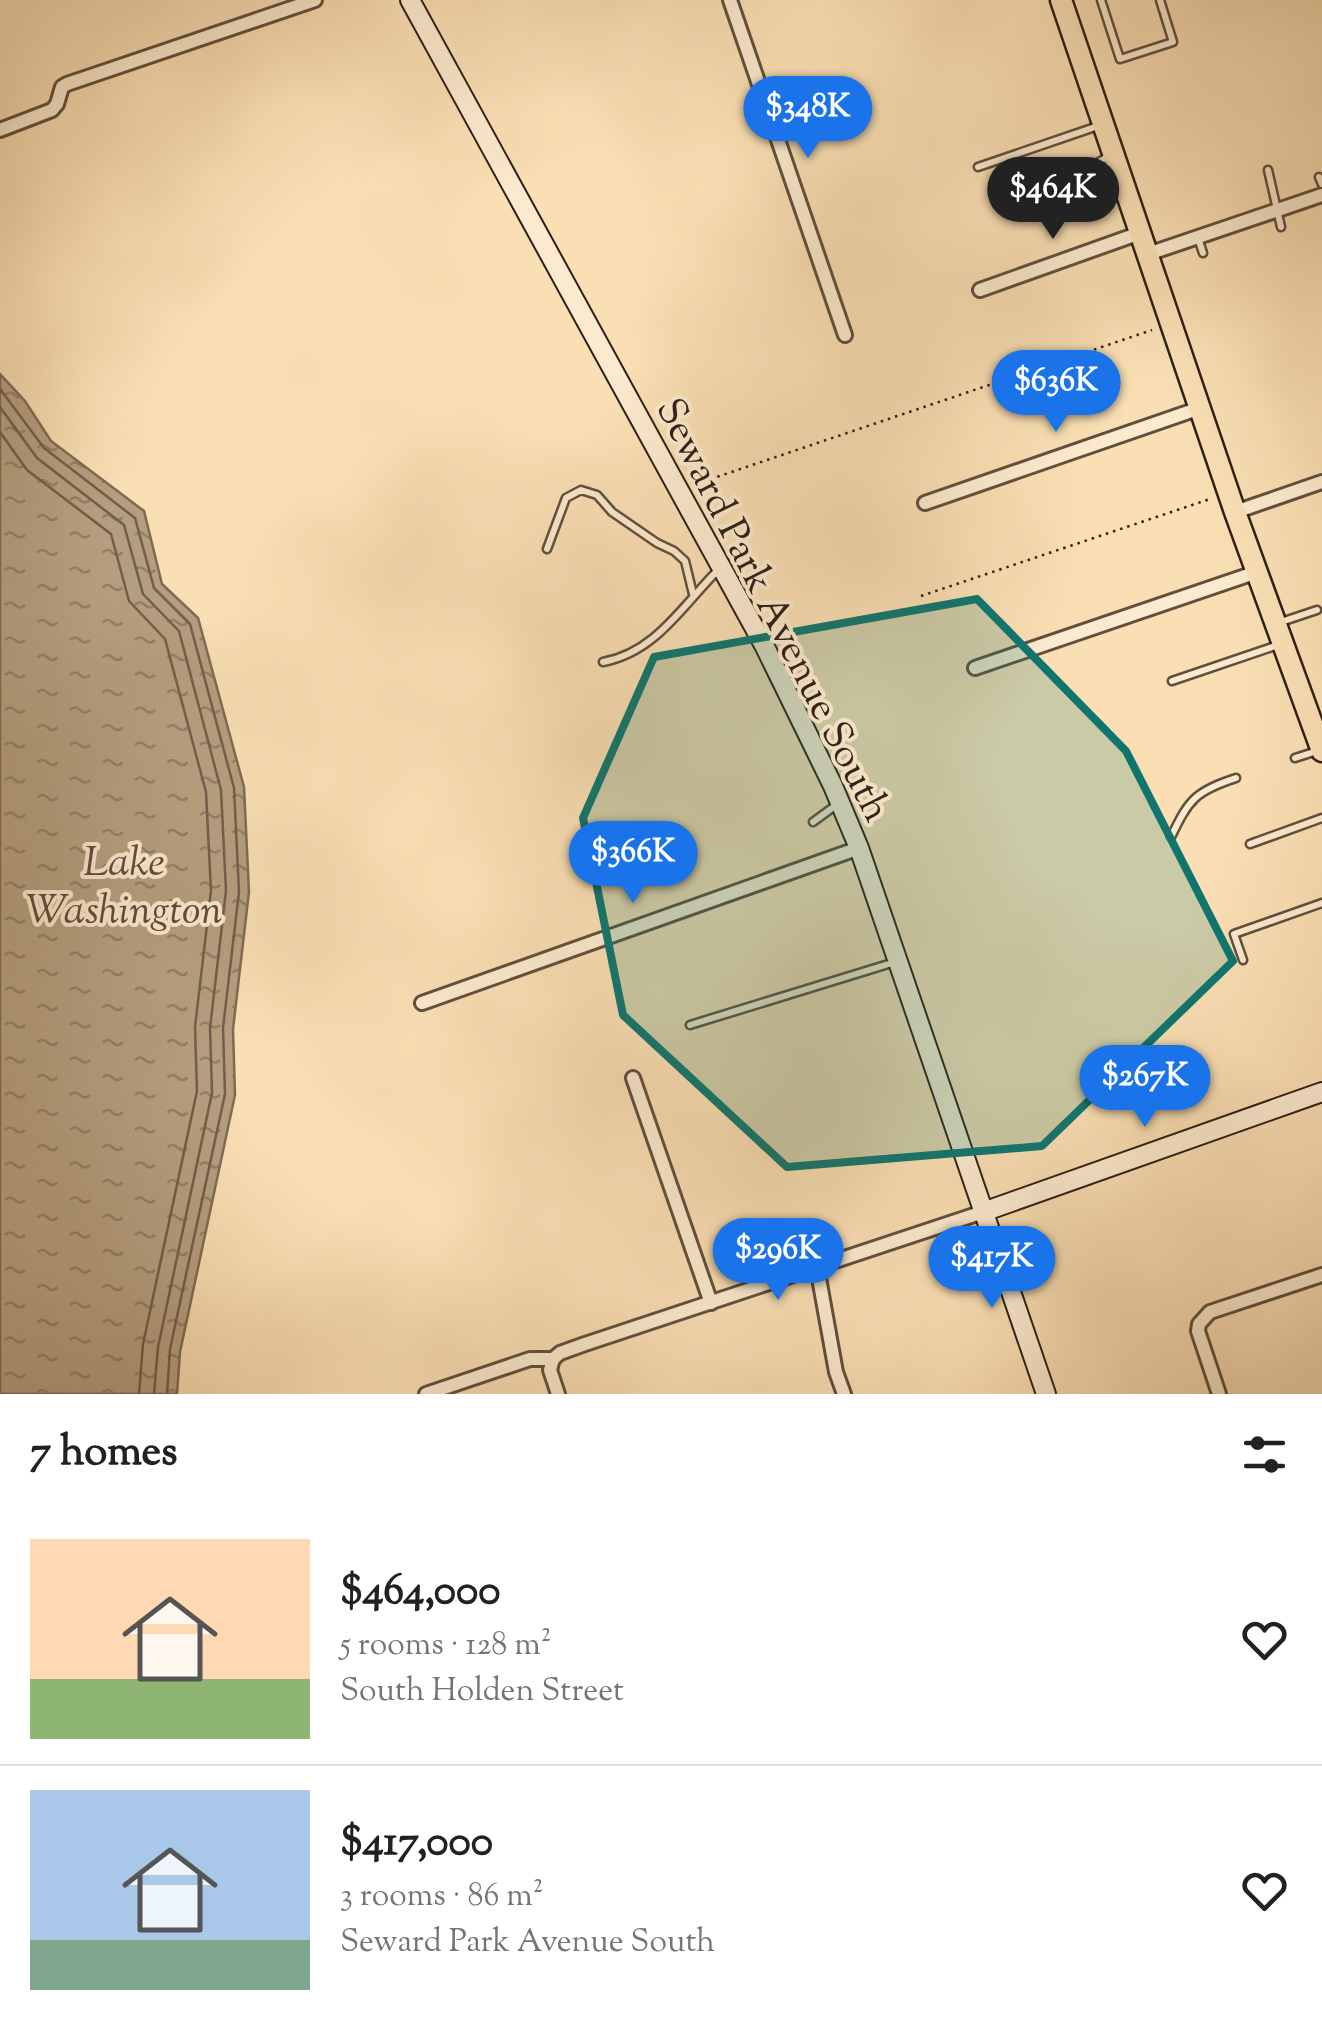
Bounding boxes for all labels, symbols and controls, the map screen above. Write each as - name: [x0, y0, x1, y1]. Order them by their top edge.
- pin: $348K: [738, 76, 878, 161]
- text: $348K: [765, 85, 851, 131]
- pin: $464K: [983, 157, 1123, 242]
- text: $464K: [1009, 166, 1097, 212]
- pin: $636K: [986, 350, 1126, 435]
- text: $636K: [1014, 359, 1098, 405]
- street label: Seward Park Avenue South: [639, 389, 903, 833]
- pin: $366K: [563, 821, 703, 906]
- text: $366K: [591, 830, 675, 876]
- water label: Lake Washington: [26, 835, 222, 943]
- pin: $267K: [1075, 1045, 1215, 1130]
- text: $267K: [1101, 1054, 1189, 1100]
- pin: $296K: [708, 1218, 848, 1303]
- pin: $417K: [922, 1226, 1062, 1311]
- text: $296K: [735, 1227, 821, 1273]
- text: $417K: [950, 1235, 1034, 1281]
- text: 7 homes: [30, 1424, 178, 1484]
- icon: filters: [1237, 1427, 1292, 1482]
- text: $464,000: [340, 1563, 500, 1623]
- icon: home: [110, 1579, 230, 1699]
- icon: heart: [1237, 1612, 1292, 1667]
- text: 5 rooms · 128 m²: [340, 1623, 551, 1669]
- text: South Holden Street: [340, 1669, 624, 1715]
- text: $417,000: [340, 1814, 493, 1874]
- icon: home: [110, 1830, 230, 1950]
- icon: heart: [1237, 1863, 1292, 1918]
- text: 3 rooms · 86 m²: [340, 1874, 543, 1920]
- text: Seward Park Avenue South: [340, 1920, 715, 1966]

